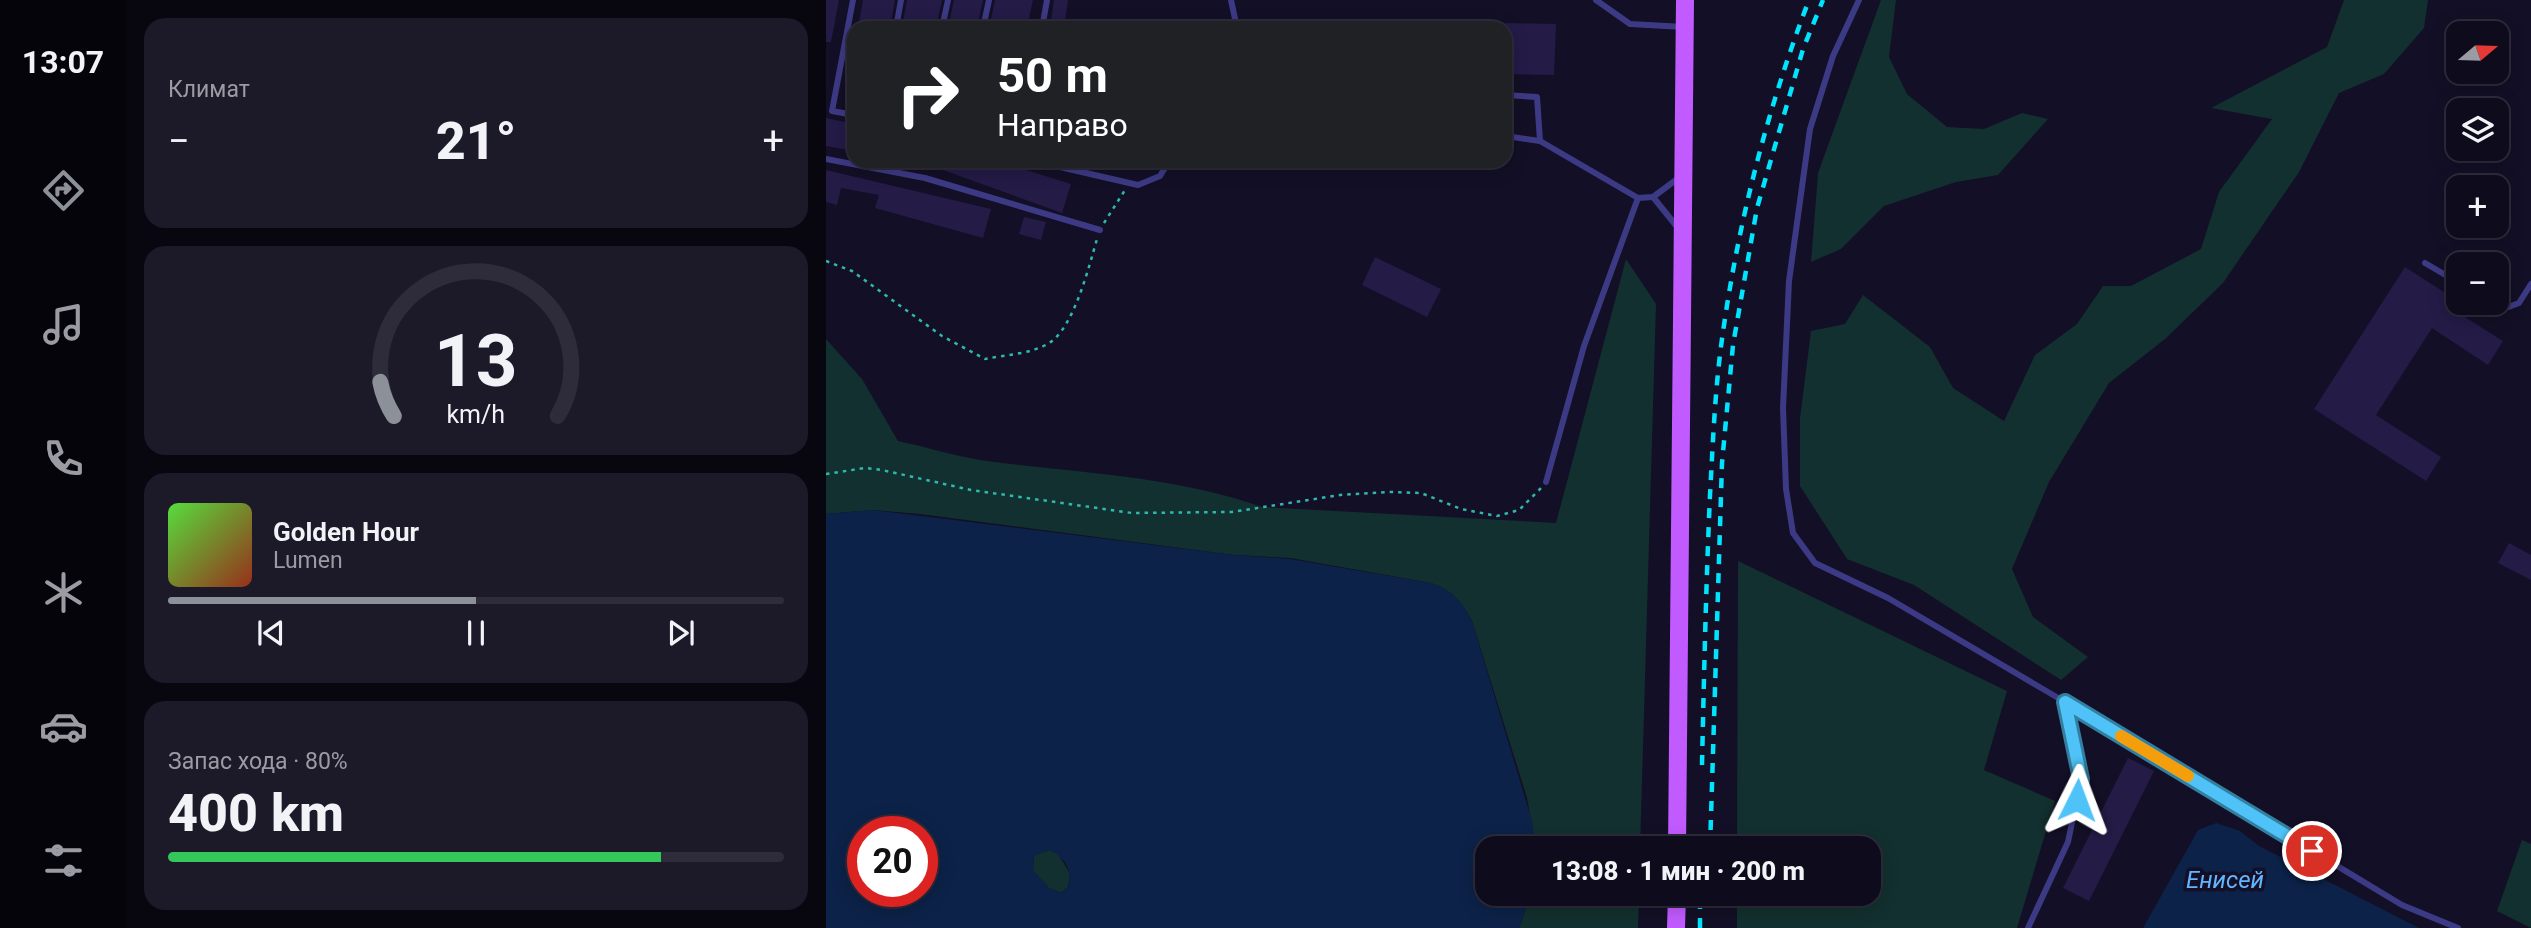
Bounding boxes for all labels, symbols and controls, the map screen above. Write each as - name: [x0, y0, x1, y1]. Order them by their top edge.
- north arrow: [2446, 21, 2510, 84]
- map controls: [2446, 21, 2509, 315]
- text: 13:07: [22, 43, 104, 81]
- text: 50 m: [997, 47, 1108, 104]
- icon: right: [882, 49, 973, 140]
- text: Климат: [168, 76, 250, 103]
- button: layers: [2446, 98, 2509, 161]
- text: Направо: [997, 106, 1128, 144]
- text: 21°: [436, 111, 516, 172]
- text: −: [168, 119, 190, 163]
- text: +: [762, 119, 784, 163]
- icon: directions: [39, 166, 88, 215]
- button: +: [2446, 175, 2509, 238]
- button: −: [2446, 252, 2509, 315]
- icon: music: [39, 300, 88, 349]
- text: 13: [434, 319, 518, 405]
- text: km/h: [447, 400, 505, 429]
- icon: phone: [39, 434, 88, 483]
- text: Golden Hour: [273, 517, 419, 547]
- text: Lumen: [273, 547, 343, 574]
- icon: climate: [39, 568, 88, 617]
- icon: previous: [252, 614, 290, 652]
- icon: pause: [457, 614, 495, 652]
- icon: next: [662, 614, 700, 652]
- icon: car: [39, 702, 88, 751]
- text: Запас хода · 80%: [168, 748, 348, 775]
- position arrow: [2040, 763, 2114, 837]
- text: 400 km: [168, 783, 344, 844]
- speed limit sign: 20: [847, 816, 938, 907]
- pin: [2282, 821, 2342, 881]
- icon: arrive: [2293, 832, 2331, 870]
- icon: filters: [39, 836, 88, 885]
- text: 13:08 · 1 мин · 200 m: [1551, 856, 1805, 886]
- water label: Енисей: [2186, 866, 2264, 894]

